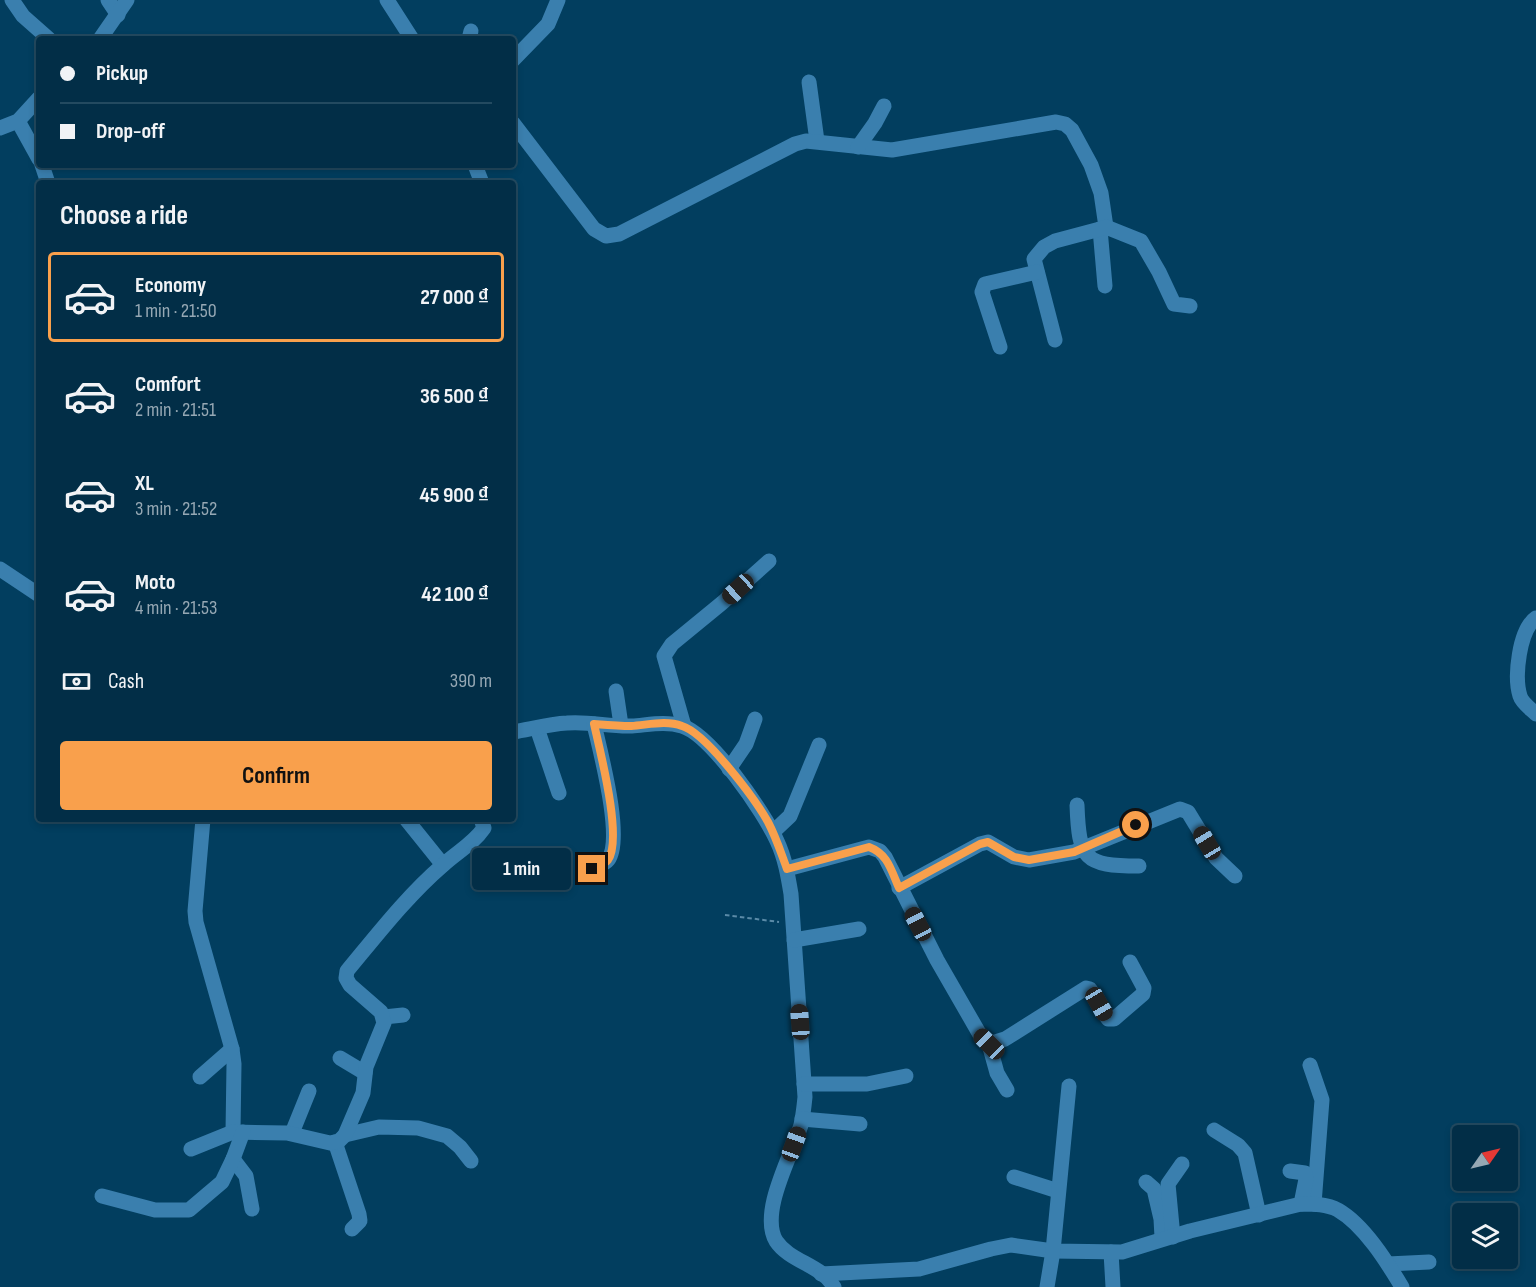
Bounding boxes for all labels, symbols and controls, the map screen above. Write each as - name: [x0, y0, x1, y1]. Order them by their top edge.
- text: Pickup: [96, 60, 148, 87]
- text: Drop-off: [96, 118, 165, 145]
- text: Choose a ride: [60, 200, 188, 232]
- icon: car: [63, 270, 117, 324]
- text: Economy: [135, 272, 206, 299]
- text: 27 000 ₫: [420, 284, 489, 311]
- text: 1 min · 21:50: [135, 299, 217, 323]
- icon: car: [63, 369, 117, 423]
- text: Comfort: [135, 371, 201, 398]
- text: 36 500 ₫: [420, 383, 489, 410]
- text: 2 min · 21:51: [135, 398, 216, 422]
- icon: car: [63, 468, 117, 522]
- text: XL: [135, 470, 154, 497]
- text: 45 900 ₫: [420, 482, 489, 509]
- text: 3 min · 21:52: [135, 497, 217, 521]
- icon: car: [63, 567, 117, 621]
- text: Moto: [135, 569, 175, 596]
- car: [719, 570, 757, 608]
- text: 42 100 ₫: [421, 581, 489, 608]
- text: 4 min · 21:53: [135, 596, 217, 620]
- icon: cash: [60, 665, 93, 698]
- text: Cash: [108, 668, 144, 695]
- text: 390 m: [450, 669, 492, 693]
- button: Confirm: [60, 741, 492, 810]
- route start: [1122, 811, 1149, 838]
- car: [1190, 823, 1224, 863]
- callout: 1 min: [472, 848, 571, 890]
- route end: [578, 855, 605, 882]
- text: 1 min: [503, 857, 540, 881]
- car: [902, 904, 934, 944]
- car: [1082, 984, 1116, 1024]
- car: [790, 1003, 810, 1041]
- car: [970, 1025, 1008, 1063]
- car: [779, 1124, 809, 1164]
- north arrow: [1452, 1125, 1518, 1191]
- map controls: [1452, 1125, 1518, 1269]
- button: layers: [1452, 1203, 1518, 1269]

